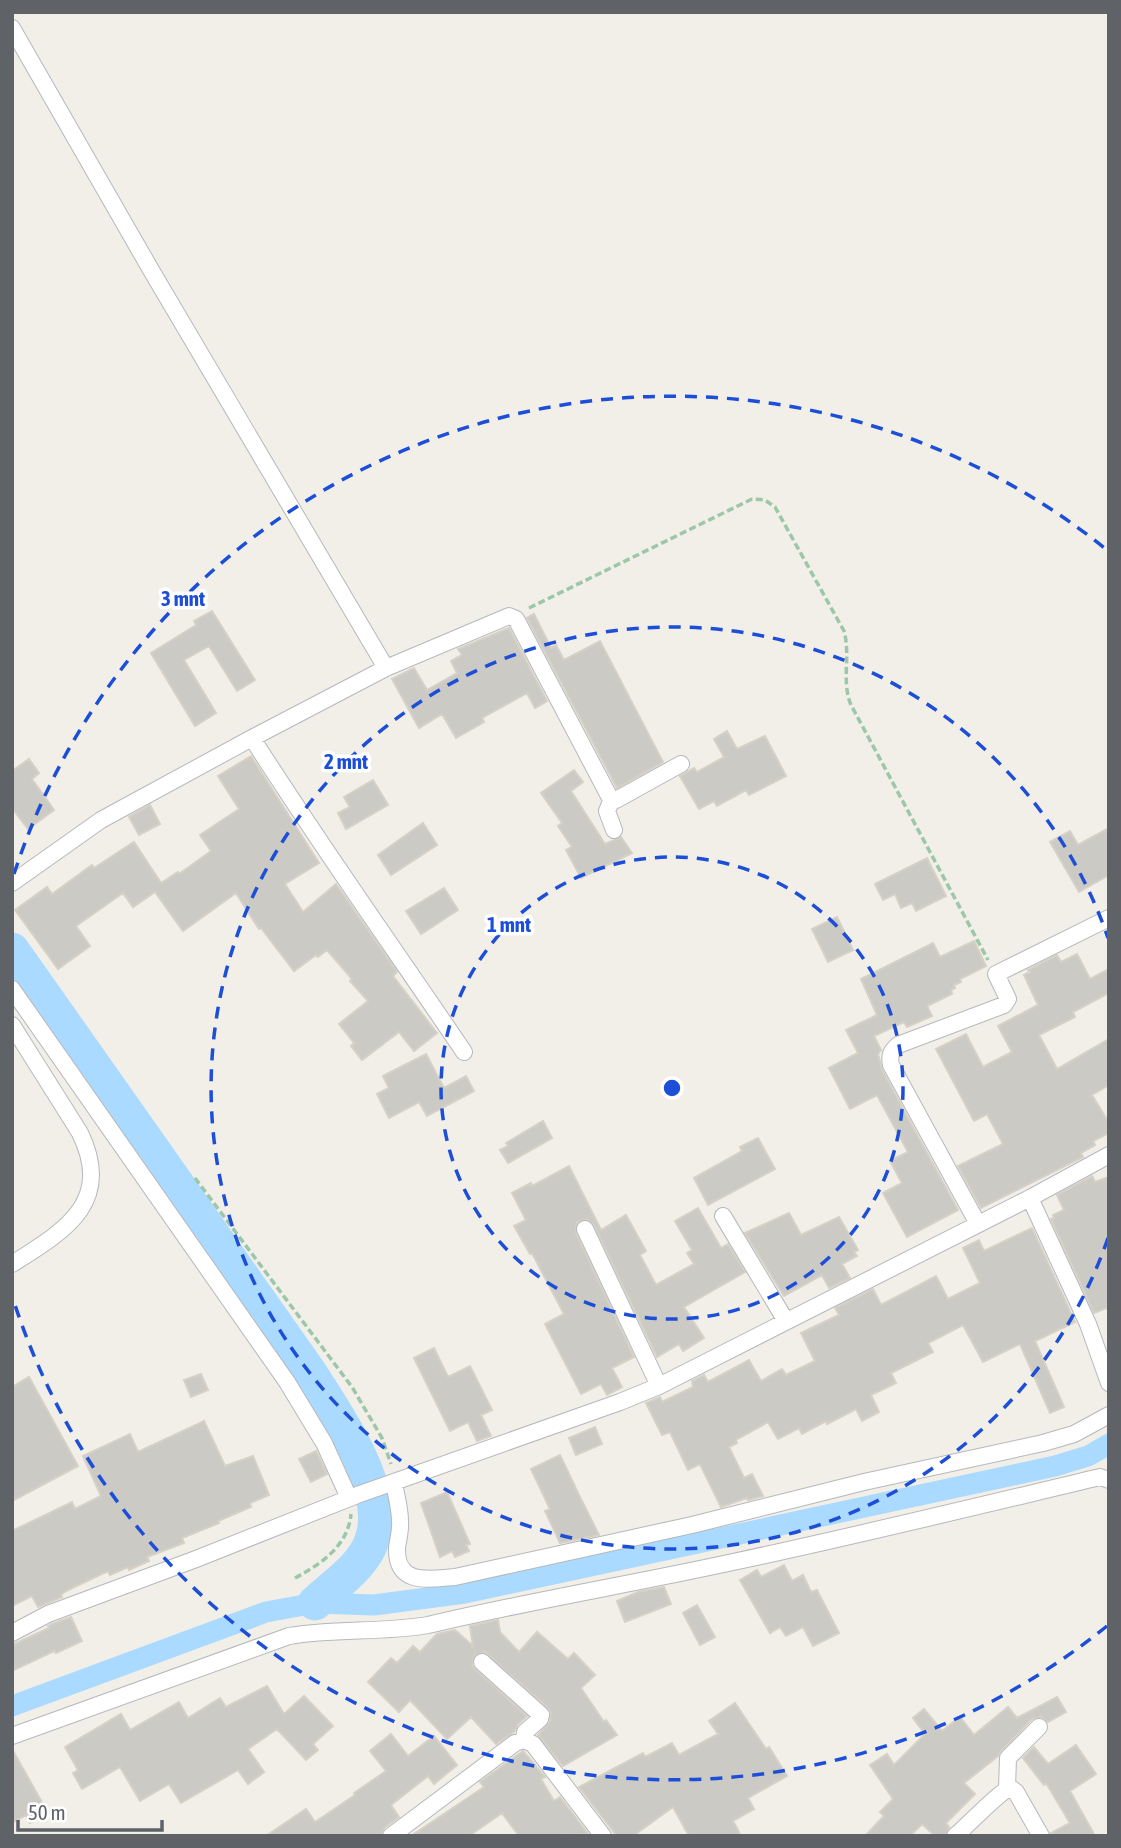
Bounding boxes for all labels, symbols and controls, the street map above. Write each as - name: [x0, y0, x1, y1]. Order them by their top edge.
- text: 3 mnt: [161, 586, 205, 610]
- text: 2 mnt: [324, 749, 368, 773]
- text: 1 mnt: [487, 912, 531, 936]
- centre of rings: [660, 1076, 684, 1100]
- scale bar: [18, 1788, 161, 1832]
- text: 50 m: [28, 1800, 66, 1824]

